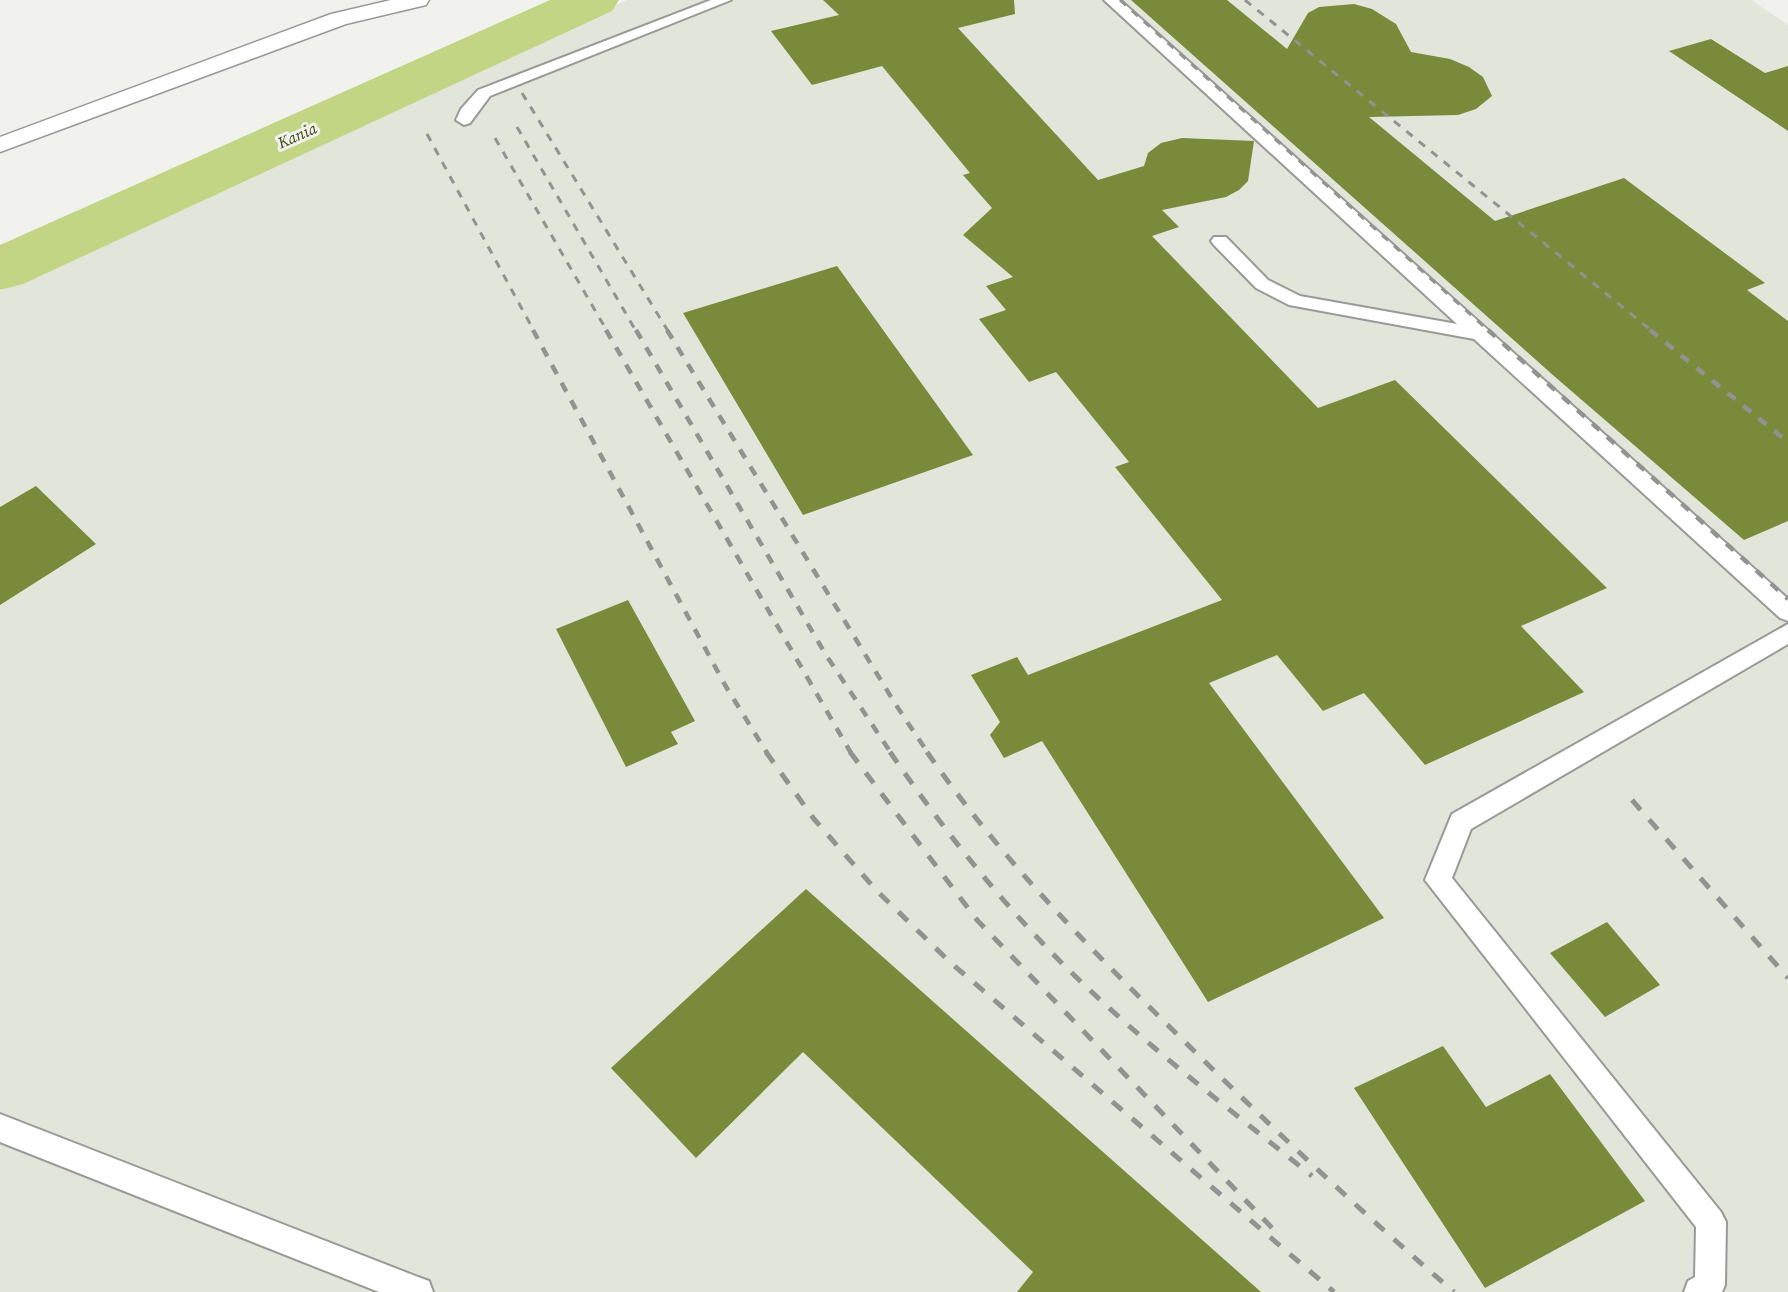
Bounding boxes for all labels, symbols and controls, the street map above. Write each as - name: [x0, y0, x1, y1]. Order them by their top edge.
- water label: Kania: [273, 116, 321, 154]

